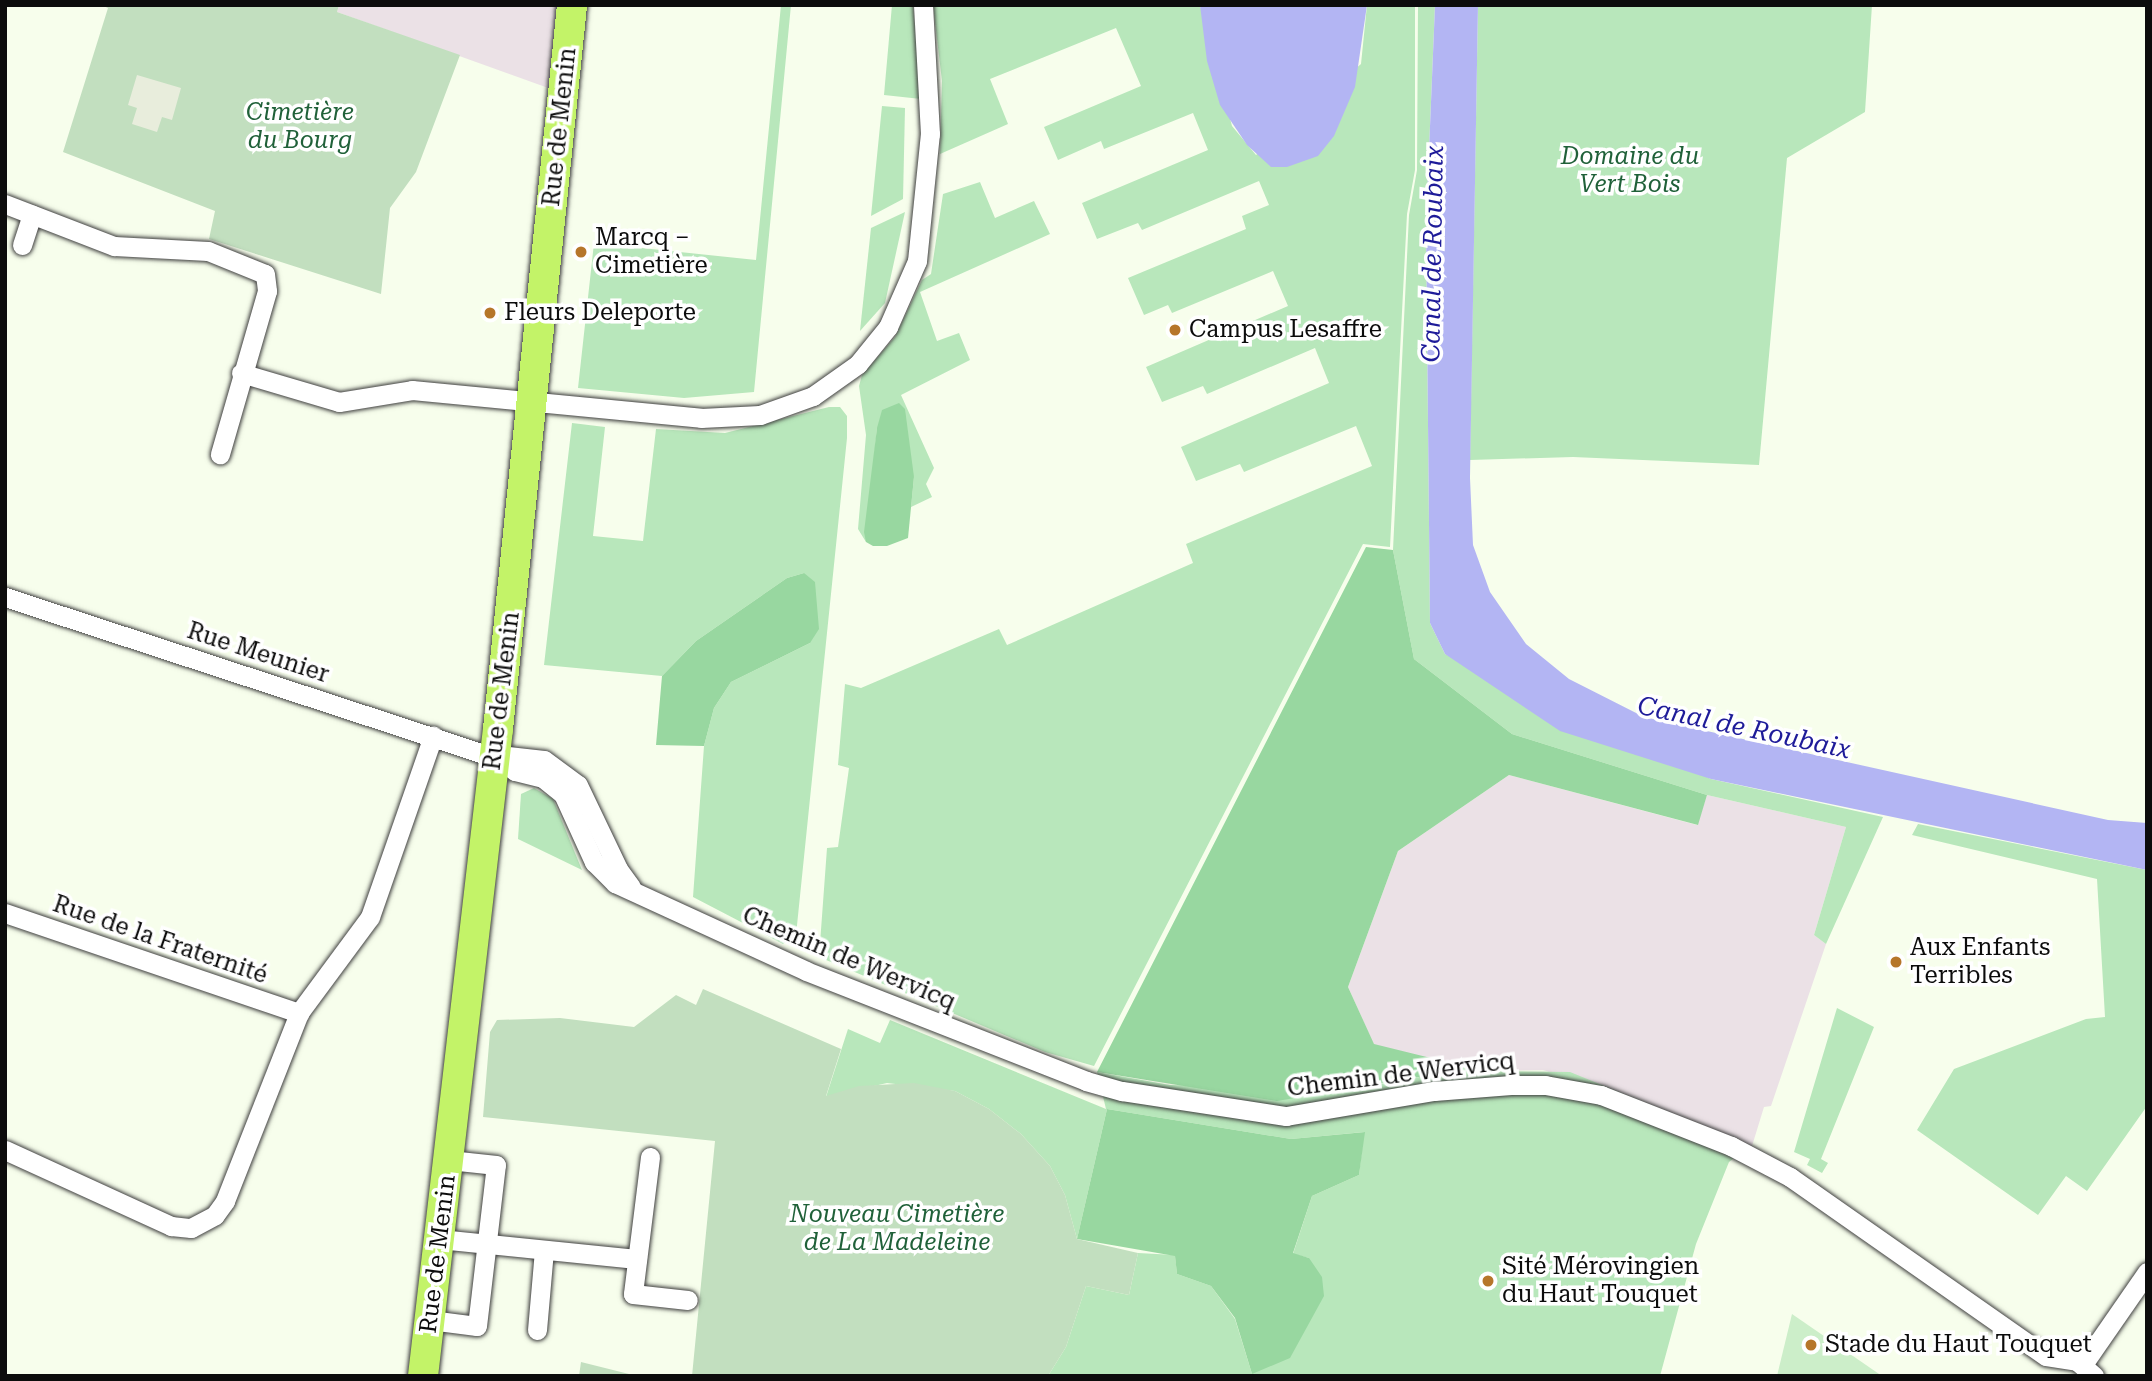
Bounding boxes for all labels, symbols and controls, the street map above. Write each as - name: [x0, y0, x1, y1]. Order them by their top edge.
- street label: Rue de Menin: [537, 46, 583, 208]
- park label: Cimetière du Bourg: [246, 99, 354, 155]
- park label: Domaine du Vert Bois: [1561, 143, 1699, 199]
- water label: Canal de Roubaix: [1416, 145, 1450, 363]
- place label: Marcq – Cimetière: [595, 224, 708, 280]
- marker: Marcq – Cimetière: [573, 244, 589, 260]
- place label: Fleurs Deleporte: [504, 299, 696, 327]
- marker: Fleurs Deleporte: [482, 305, 498, 321]
- place label: Campus Lesaffre: [1189, 316, 1382, 344]
- marker: Campus Lesaffre: [1167, 322, 1183, 338]
- street label: Rue de Menin: [478, 610, 526, 772]
- street label: Rue Meunier: [183, 617, 333, 689]
- water label: Canal de Roubaix: [1635, 690, 1853, 766]
- street label: Rue de la Fraternité: [49, 890, 271, 990]
- street label: Chemin de Wervicq: [738, 901, 960, 1017]
- place label: Aux Enfants Terribles: [1910, 934, 2050, 990]
- marker: Aux Enfants Terribles: [1888, 954, 1904, 970]
- street label: Chemin de Wervicq: [1286, 1047, 1516, 1103]
- street label: Rue de Menin: [414, 1173, 462, 1335]
- park label: Nouveau Cimetière de La Madeleine: [790, 1201, 1004, 1257]
- place label: Sité Mérovingien du Haut Touquet: [1502, 1253, 1699, 1309]
- marker: Sité Mérovingien du Haut Touquet: [1480, 1273, 1496, 1289]
- place label: Stade du Haut Touquet: [1825, 1331, 2092, 1359]
- marker: Stade du Haut Touquet: [1803, 1337, 1819, 1353]

